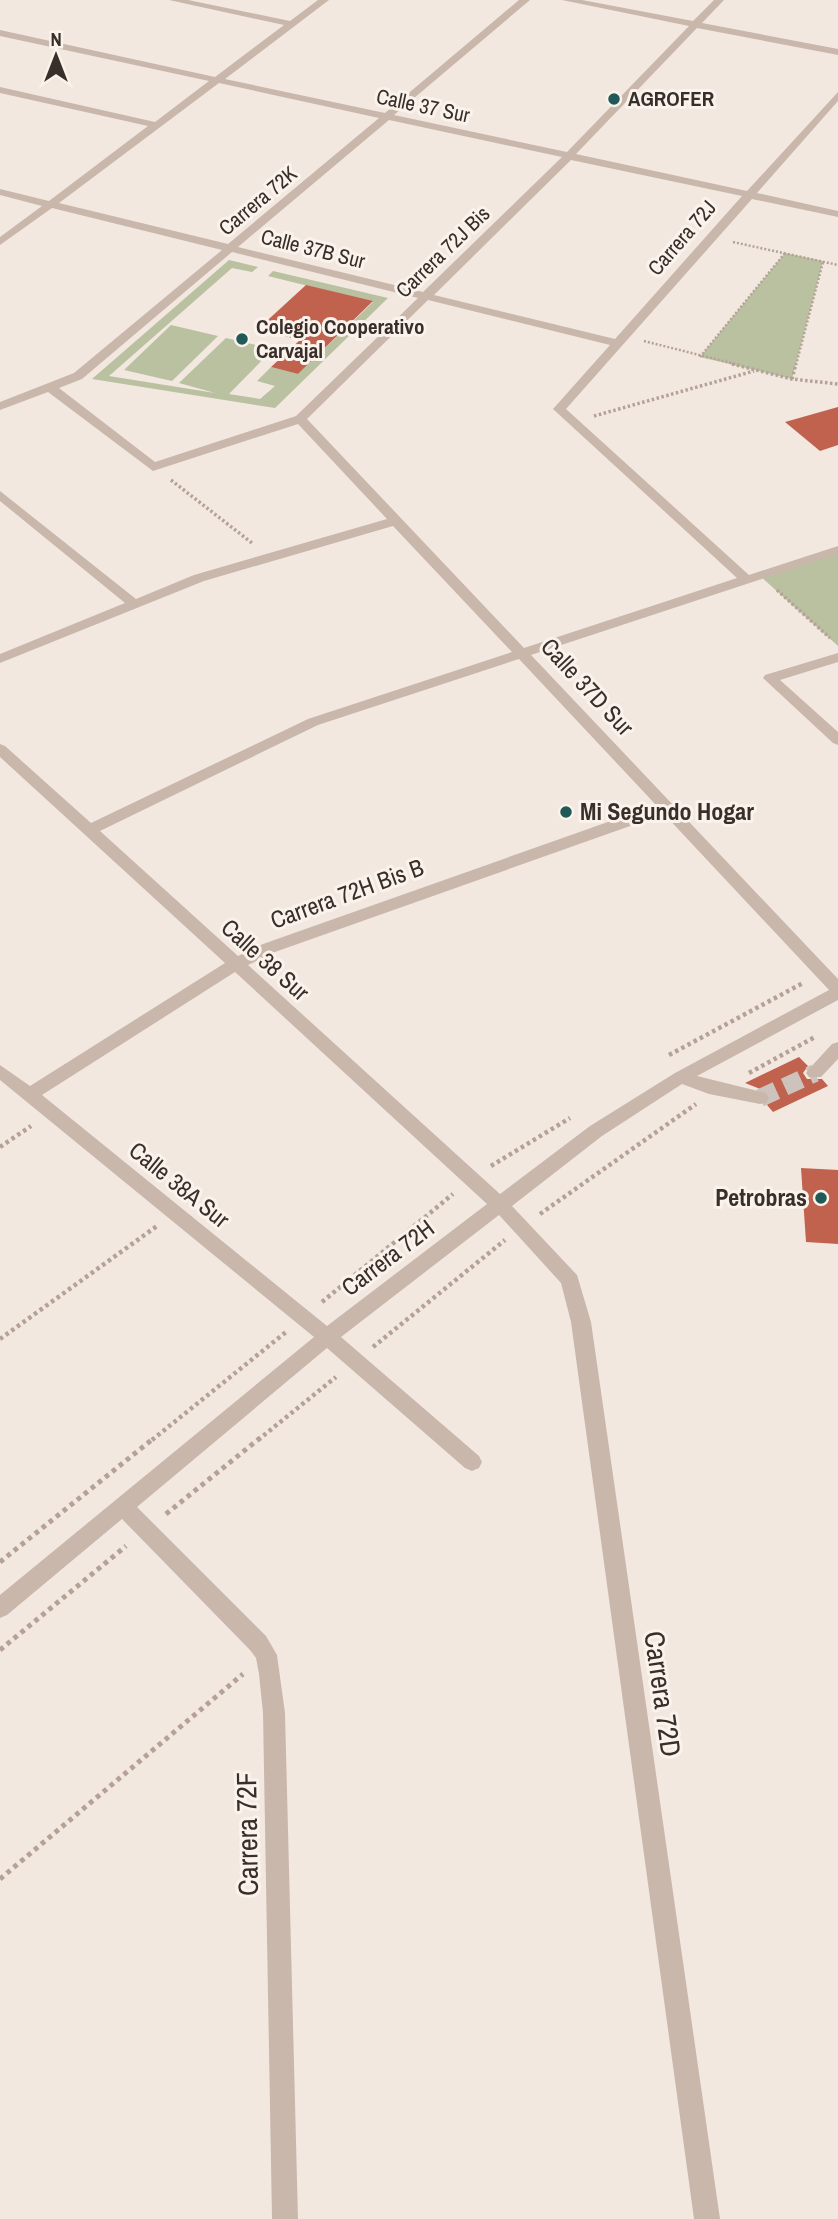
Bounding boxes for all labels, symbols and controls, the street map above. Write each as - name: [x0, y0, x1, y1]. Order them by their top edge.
- north arrow: [21, 21, 91, 91]
- text: N: [50, 26, 62, 52]
- street label: Calle 37 Sur: [374, 81, 473, 130]
- place label: AGROFER: [628, 84, 715, 113]
- marker: AGROFER: [606, 91, 622, 107]
- street label: Carrera 72K: [212, 159, 303, 242]
- street label: Carrera 72J: [641, 194, 722, 281]
- street label: Carrera 72J Bis: [389, 199, 496, 304]
- street label: Calle 37B Sur: [258, 222, 368, 275]
- place label: Colegio Cooperativo Carvajal: [256, 312, 424, 365]
- marker: Colegio Cooperativo Carvajal: [234, 331, 250, 347]
- street label: Calle 37D Sur: [534, 631, 642, 742]
- place label: Mi Segundo Hogar: [580, 795, 754, 827]
- marker: Mi Segundo Hogar: [558, 804, 574, 820]
- street label: Carrera 72H Bis B: [266, 851, 428, 936]
- street label: Calle 38 Sur: [215, 911, 317, 1008]
- street label: Calle 38A Sur: [123, 1134, 237, 1235]
- place label: Petrobras: [715, 1181, 807, 1213]
- marker: Petrobras: [813, 1190, 829, 1206]
- street label: Carrera 72H: [335, 1212, 440, 1303]
- street label: Carrera 72D: [635, 1629, 691, 1759]
- street label: Carrera 72F: [227, 1772, 267, 1896]

